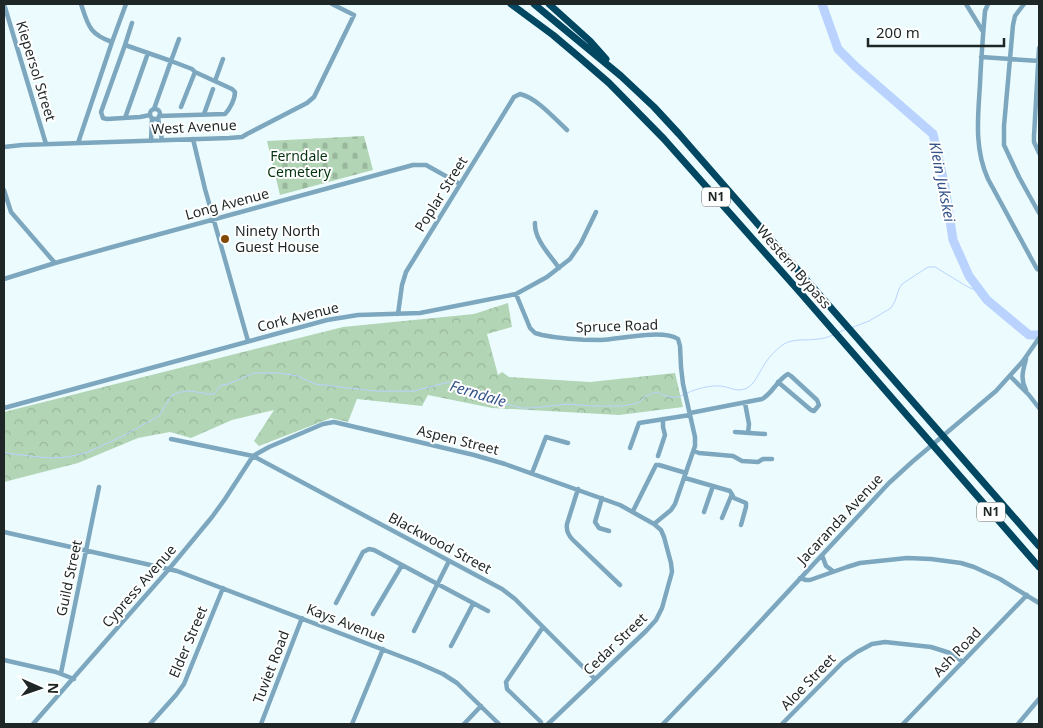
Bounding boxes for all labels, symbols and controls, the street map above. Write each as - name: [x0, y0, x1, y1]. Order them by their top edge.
- scale bar: [868, 15, 1004, 47]
- street label: Kiepersol Street: [12, 18, 61, 123]
- text: 200 m: [876, 22, 920, 42]
- street label: West Avenue: [151, 115, 237, 138]
- water label: Klein Jukskei: [925, 140, 961, 225]
- park label: Ferndale Cemetery: [267, 146, 332, 181]
- street label: Poplar Street: [410, 152, 471, 235]
- street label: Long Avenue: [183, 183, 271, 224]
- road number: N1: [702, 188, 730, 206]
- place label: Ninety North Guest House: [235, 221, 320, 256]
- street label: Western Bypass: [753, 221, 836, 313]
- marker: Ninety North Guest House: [219, 233, 231, 245]
- street label: Cork Avenue: [255, 297, 341, 336]
- street label: Spruce Road: [575, 315, 659, 336]
- water label: Ferndale: [448, 375, 509, 411]
- street label: Aspen Street: [415, 420, 501, 459]
- street label: Jacaranda Avenue: [791, 469, 887, 570]
- road number: N1: [977, 502, 1005, 522]
- street label: Blackwood Street: [385, 507, 495, 578]
- street label: Guild Street: [51, 538, 86, 618]
- street label: Cypress Avenue: [97, 540, 180, 631]
- street label: Kays Avenue: [304, 599, 388, 646]
- street label: Elder Street: [164, 603, 211, 681]
- street label: Cedar Street: [579, 608, 651, 679]
- street label: Ash Road: [928, 623, 985, 680]
- street label: Tuviet Road: [248, 628, 293, 706]
- street label: Aloe Street: [776, 649, 839, 714]
- north arrow: [15, 663, 65, 713]
- text: N: [44, 682, 63, 694]

